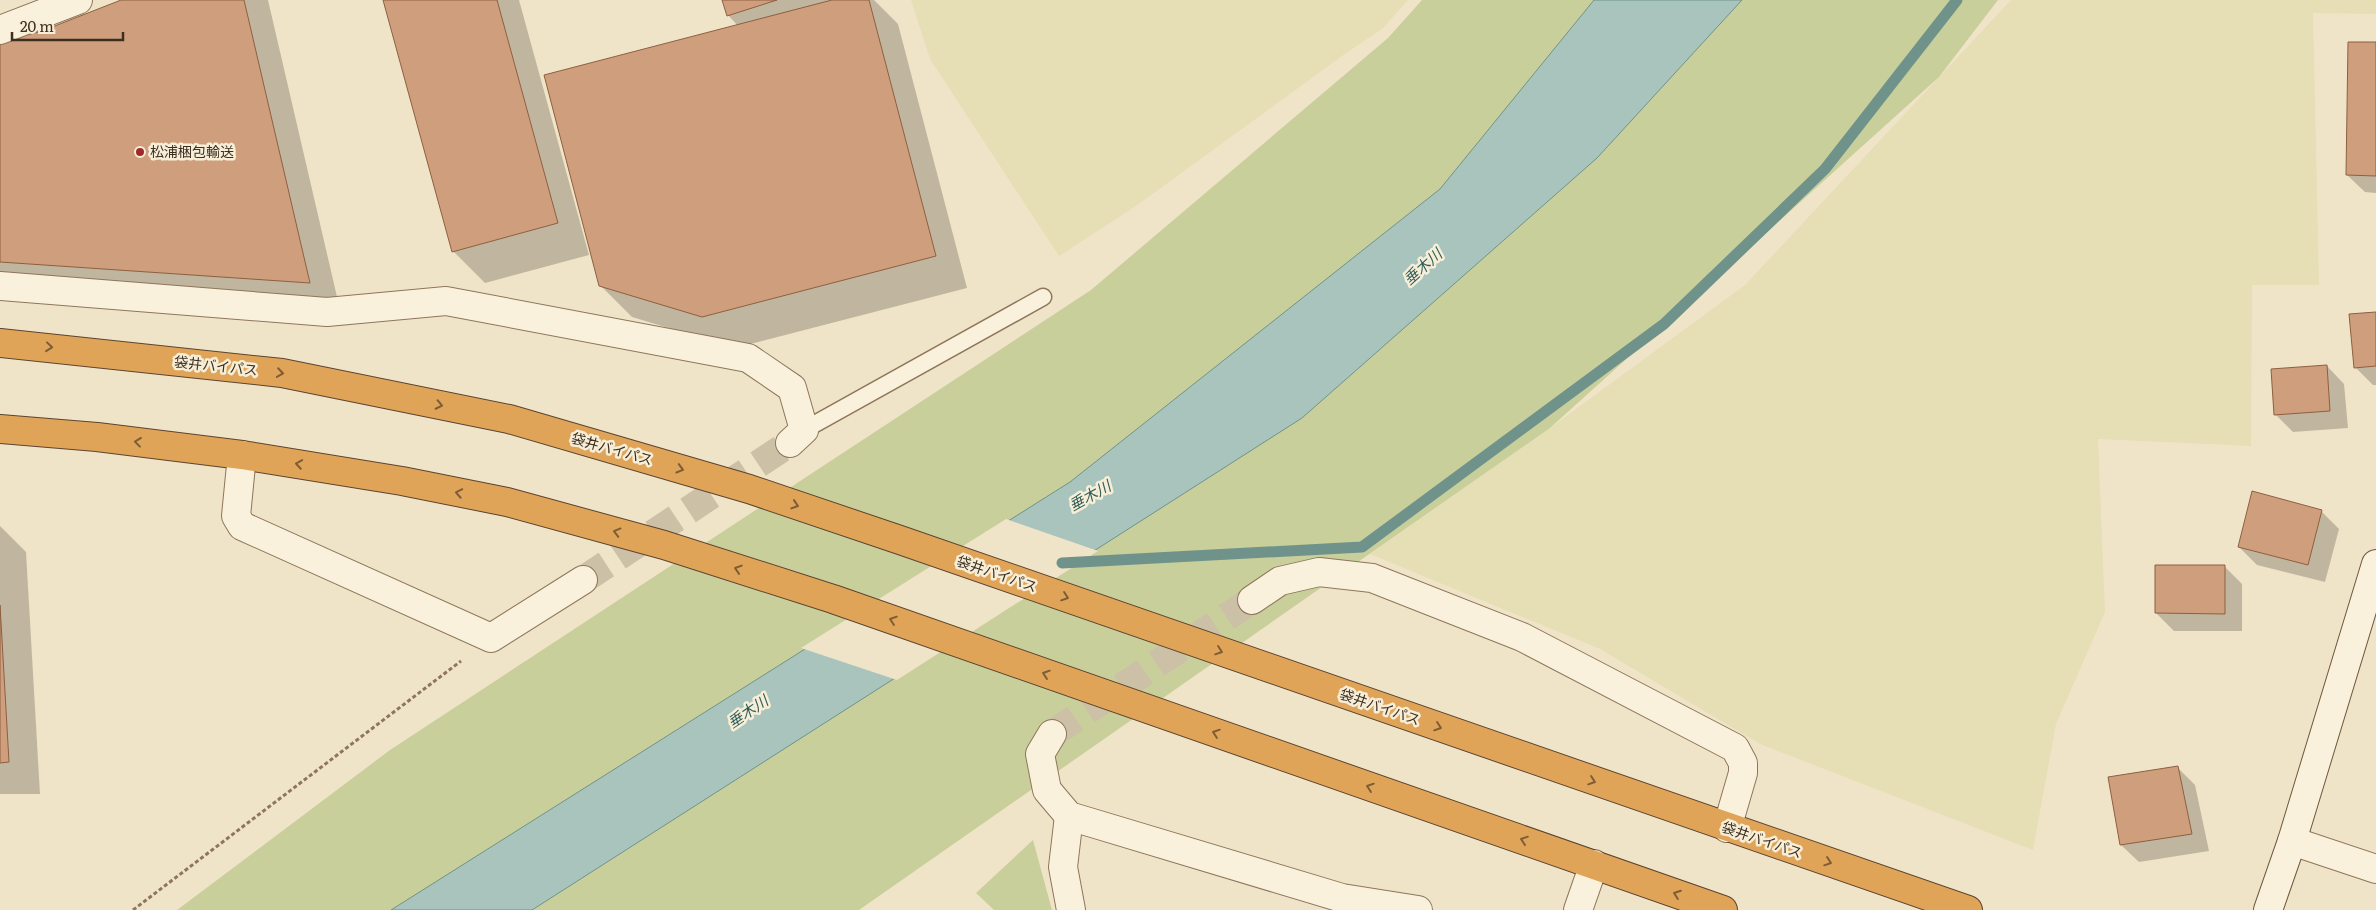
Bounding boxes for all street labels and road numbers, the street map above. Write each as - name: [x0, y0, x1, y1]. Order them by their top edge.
- street label: 袋井バイパス: [173, 351, 259, 379]
- street label: 袋井バイパス: [569, 427, 655, 469]
- street label: 袋井バイパス: [954, 550, 1040, 596]
- street label: 袋井バイパス: [1337, 683, 1423, 729]
- street label: 袋井バイパス: [1719, 816, 1805, 862]

